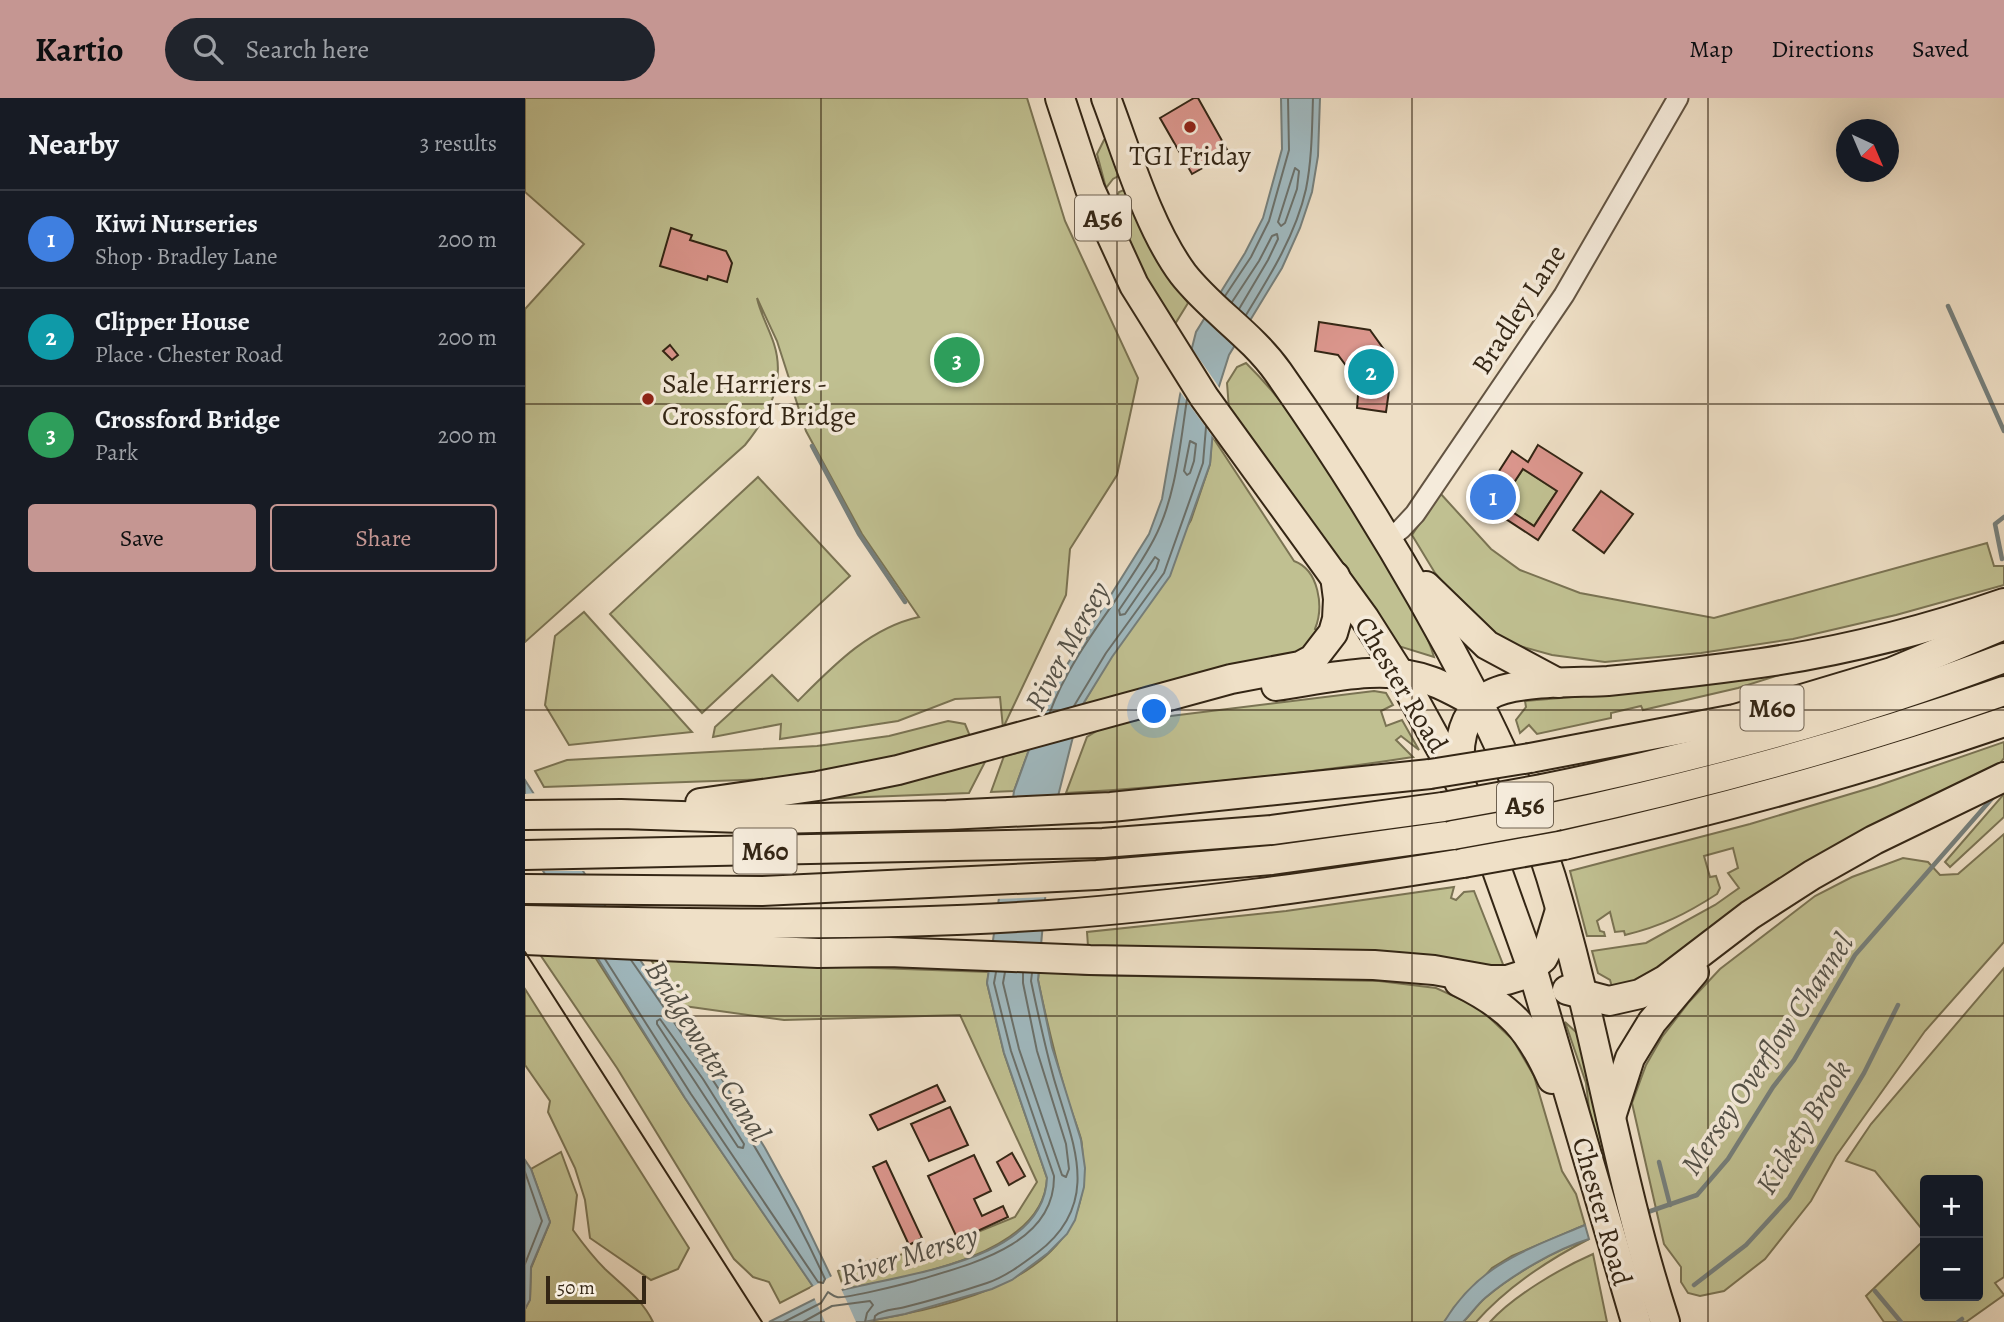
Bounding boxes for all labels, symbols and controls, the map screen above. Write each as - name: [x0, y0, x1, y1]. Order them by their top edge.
- search box: [165, 18, 655, 81]
- text: Kartio: [35, 27, 123, 72]
- icon: search: [189, 30, 227, 68]
- text: Search here: [245, 32, 369, 67]
- text: Map: [1689, 33, 1733, 65]
- text: Directions: [1771, 33, 1874, 65]
- text: Saved: [1912, 33, 1969, 65]
- marker: TGI Friday: [1182, 119, 1198, 135]
- north arrow: [1836, 119, 1899, 182]
- text: Nearby: [28, 124, 119, 164]
- text: 3 results: [420, 128, 497, 159]
- place label: TGI Friday: [1129, 137, 1251, 175]
- road number: A56: [1075, 195, 1131, 240]
- text: Kiwi Nurseries: [95, 206, 258, 241]
- text: 1: [47, 224, 55, 255]
- text: 200 m: [438, 224, 497, 255]
- street label: Bradley Lane: [1463, 237, 1575, 382]
- text: Shop · Bradley Lane: [95, 241, 278, 272]
- text: Clipper House: [95, 304, 250, 339]
- text: 2: [45, 322, 57, 353]
- text: 200 m: [438, 322, 497, 353]
- pin: 3: [934, 334, 980, 386]
- text: Place · Chester Road: [95, 339, 283, 370]
- pin: 2: [1348, 346, 1394, 398]
- place label: Sale Harriers - Crossford Bridge: [662, 365, 856, 435]
- marker: Sale Harriers - Crossford Bridge: [640, 391, 656, 407]
- text: Crossford Bridge: [95, 402, 280, 437]
- text: 3: [46, 420, 56, 451]
- text: 200 m: [438, 420, 497, 451]
- text: Park: [95, 437, 138, 468]
- pin: 1: [1470, 471, 1516, 523]
- button: Save: [28, 504, 256, 572]
- button: Share: [270, 504, 497, 572]
- water label: River Mersey: [1015, 574, 1119, 718]
- street label: Chester Road: [1346, 609, 1457, 761]
- road number: M60: [1741, 686, 1803, 730]
- your location: [1137, 694, 1171, 728]
- road number: A56: [1497, 782, 1553, 828]
- road number: M60: [733, 828, 797, 874]
- water label: Mersey Overflow Channel: [1671, 925, 1863, 1183]
- water label: Bridgewater Canal: [636, 952, 780, 1150]
- water label: Kickety Brook: [1746, 1052, 1860, 1202]
- street label: Chester Road: [1563, 1133, 1642, 1291]
- map controls: [1920, 1175, 1983, 1301]
- button: +: [1920, 1175, 1983, 1238]
- water label: River Mersey: [835, 1215, 983, 1295]
- button: −: [1920, 1238, 1983, 1301]
- scale bar: [546, 1273, 646, 1305]
- text: 50 m: [557, 1275, 595, 1301]

